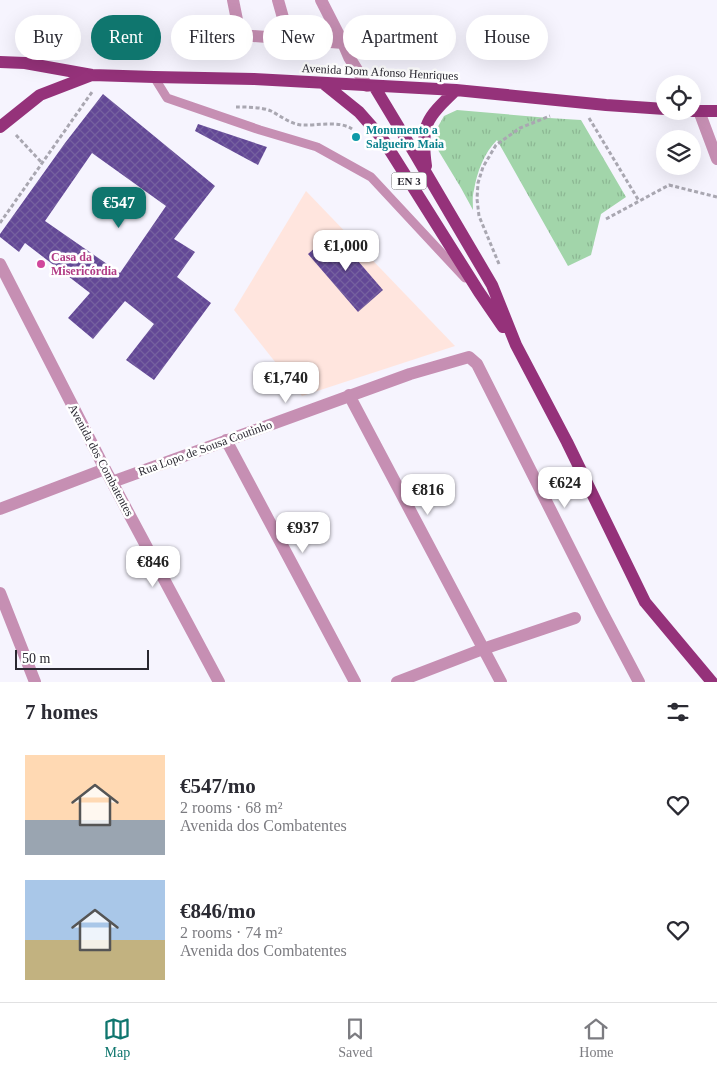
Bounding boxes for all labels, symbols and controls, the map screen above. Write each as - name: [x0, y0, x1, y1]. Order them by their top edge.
- chip: Buy: [15, 15, 81, 60]
- chip: Rent: [91, 15, 161, 60]
- chip: Filters: [171, 15, 253, 60]
- chip: New: [263, 15, 333, 60]
- chip: Apartment: [343, 15, 456, 60]
- chip: House: [466, 15, 548, 60]
- street label: Avenida Dom Afonso Henriques: [301, 61, 459, 83]
- map controls: [656, 75, 701, 175]
- button: locate: [656, 75, 701, 120]
- place label: Monumento a Salgueiro Maia: [366, 123, 444, 151]
- button: layers: [656, 130, 701, 175]
- marker: Monumento a Salgueiro Maia: [350, 131, 362, 143]
- road number: EN 3: [392, 172, 426, 190]
- pin: €547: [89, 186, 149, 229]
- text: €547: [103, 194, 135, 211]
- pin: €1,000: [305, 230, 387, 272]
- text: €1,000: [324, 237, 368, 254]
- place label: Casa da Misericórdia: [51, 250, 117, 278]
- marker: Casa da Misericórdia: [35, 258, 47, 270]
- pin: €1,740: [245, 362, 327, 404]
- text: €1,740: [264, 369, 308, 386]
- street label: Avenida dos Combatentes: [65, 401, 137, 519]
- street label: Rua Lopo de Sousa Coutinho: [136, 417, 274, 479]
- pin: €624: [535, 466, 595, 509]
- pin: €816: [398, 474, 458, 516]
- text: €624: [549, 474, 581, 491]
- text: €816: [412, 481, 444, 498]
- pin: €937: [273, 512, 333, 554]
- text: €937: [287, 519, 319, 536]
- pin: €846: [123, 546, 183, 588]
- text: €846: [137, 553, 169, 570]
- scale bar: [15, 647, 149, 670]
- text: 50 m: [22, 651, 50, 666]
- icon: filters: [664, 698, 692, 726]
- text: 7 homes: [25, 700, 98, 724]
- text: €547/mo: [180, 774, 256, 798]
- icon: home: [65, 775, 125, 835]
- icon: heart: [664, 791, 692, 819]
- text: 2 rooms · 68 m²: [180, 799, 283, 816]
- text: Avenida dos Combatentes: [180, 817, 347, 834]
- text: €846/mo: [180, 899, 256, 923]
- icon: home: [65, 900, 125, 960]
- icon: heart: [664, 916, 692, 944]
- text: 2 rooms · 74 m²: [180, 924, 283, 941]
- text: Avenida dos Combatentes: [180, 942, 347, 959]
- tab: Map: [103, 1015, 131, 1061]
- tab: Saved: [338, 1015, 372, 1061]
- tab: Home: [579, 1015, 614, 1061]

